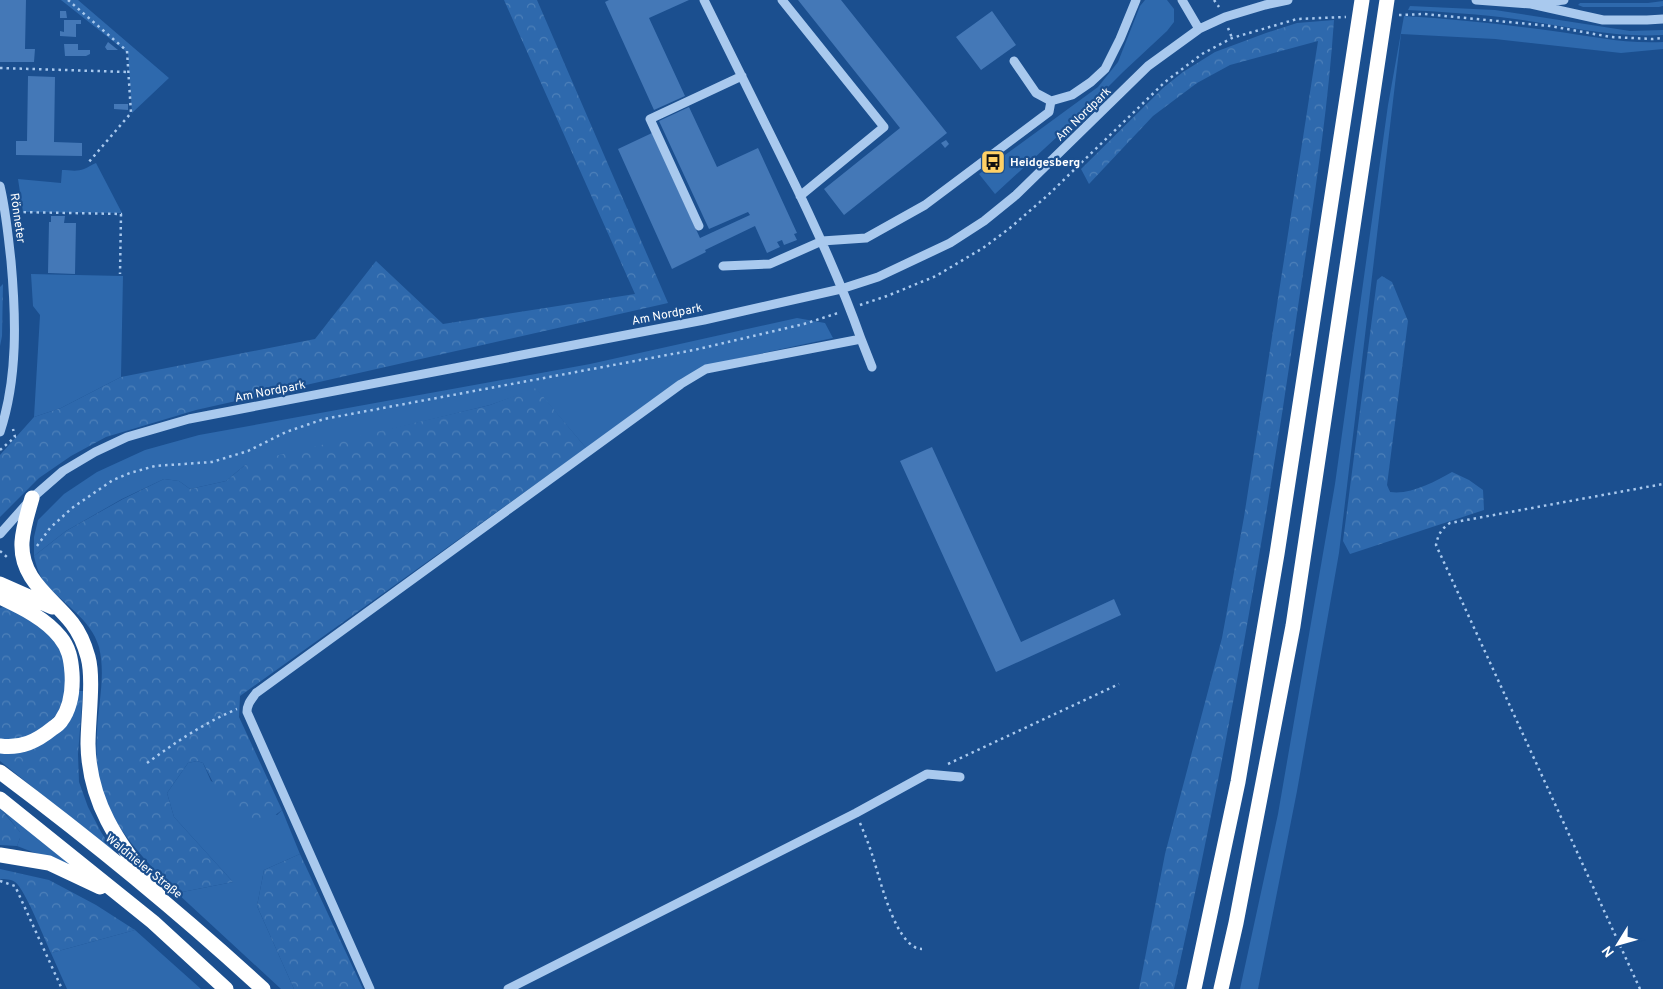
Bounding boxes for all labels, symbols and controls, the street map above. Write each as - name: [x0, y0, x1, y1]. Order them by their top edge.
- street label: Am Nordpark: [1052, 84, 1115, 145]
- bus stop icon: Heidgesberg: [980, 149, 1006, 175]
- place label: Heidgesberg: [1010, 155, 1080, 171]
- street label: Rönneter: [6, 192, 29, 245]
- street label: Am Nordpark: [630, 300, 704, 330]
- street label: Am Nordpark: [233, 377, 307, 407]
- street label: Waldnieler Straße: [102, 831, 185, 903]
- north arrow: [1593, 919, 1643, 969]
- text: N: [1599, 942, 1619, 960]

